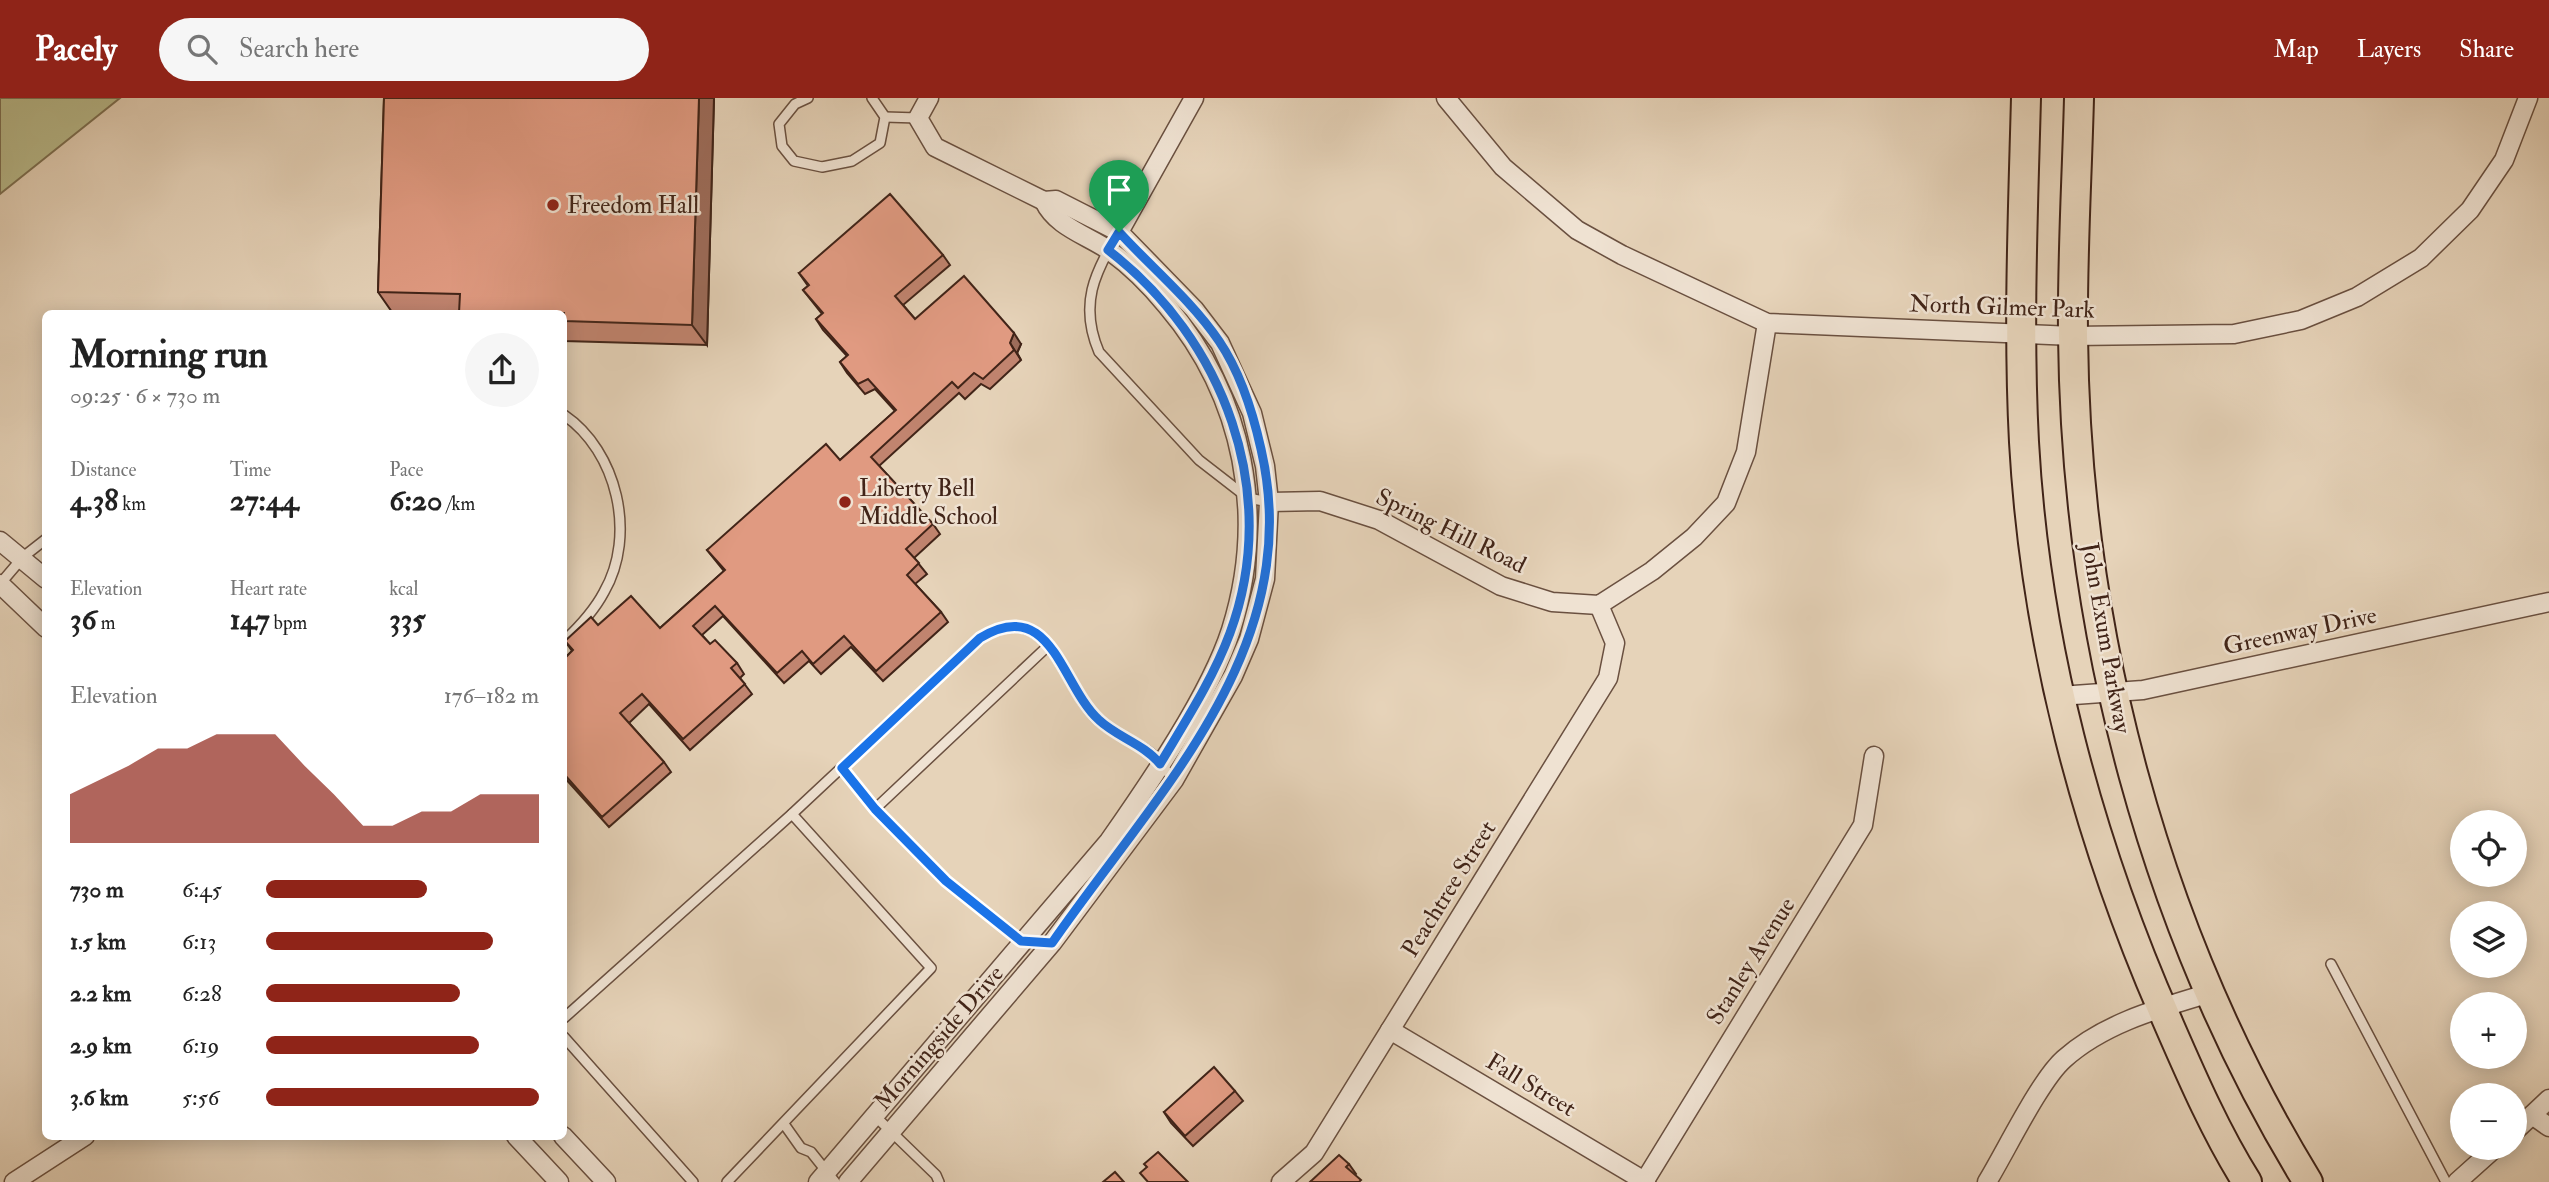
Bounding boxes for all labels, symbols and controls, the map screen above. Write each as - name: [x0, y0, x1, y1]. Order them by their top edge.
- search box: [159, 18, 649, 81]
- text: Pacely: [35, 29, 117, 70]
- icon: search: [183, 30, 221, 68]
- text: Search here: [239, 33, 359, 65]
- text: Map: [2274, 34, 2319, 65]
- text: Layers: [2357, 34, 2421, 65]
- text: Share: [2459, 34, 2514, 65]
- pin: [1089, 160, 1149, 232]
- icon: arrive: [1100, 171, 1138, 209]
- place label: Freedom Hall: [567, 190, 699, 221]
- marker: Freedom Hall: [545, 197, 561, 213]
- street label: North Gilmer Park: [1909, 288, 2096, 326]
- text: Morning run: [70, 331, 268, 379]
- button: share: [465, 333, 539, 407]
- text: 09:25 · 6 × 730 m: [70, 381, 220, 410]
- text: Distance: [70, 458, 136, 482]
- text: Time: [230, 458, 271, 482]
- text: Pace: [389, 458, 423, 482]
- place label: Liberty Bell Middle School: [859, 473, 998, 532]
- street label: Spring Hill Road: [1371, 481, 1531, 581]
- text: 4.38: [70, 482, 118, 519]
- text: 27:44: [230, 482, 298, 519]
- text: 6:20: [389, 482, 442, 519]
- text: km: [118, 492, 146, 516]
- text: /km: [442, 492, 475, 516]
- marker: Liberty Bell Middle School: [837, 494, 853, 510]
- street label: John Exum Parkway: [2074, 539, 2138, 736]
- text: Elevation: [70, 577, 142, 601]
- text: Heart rate: [230, 577, 307, 601]
- text: kcal: [389, 577, 418, 601]
- street label: Greenway Drive: [2220, 600, 2380, 662]
- text: 36: [70, 601, 97, 638]
- text: 147: [230, 601, 270, 638]
- text: 335: [389, 601, 426, 638]
- text: m: [97, 611, 115, 635]
- text: bpm: [270, 611, 307, 635]
- text: Elevation: [70, 681, 158, 710]
- text: 176–182 m: [444, 681, 539, 710]
- map controls: [2450, 810, 2527, 1160]
- button: locate: [2450, 810, 2527, 887]
- street label: Peachtree Street: [1395, 815, 1503, 963]
- text: 730 m: [70, 875, 124, 904]
- text: 6:45: [182, 875, 222, 904]
- street label: Stanley Avenue: [1700, 891, 1802, 1031]
- button: layers: [2450, 901, 2527, 978]
- text: 1.5 km: [70, 927, 126, 956]
- text: 6:13: [182, 927, 216, 956]
- street label: Morningside Drive: [867, 959, 1011, 1117]
- text: 2.2 km: [70, 979, 131, 1008]
- text: 6:28: [182, 979, 222, 1008]
- button: +: [2450, 992, 2527, 1069]
- text: 2.9 km: [70, 1031, 132, 1060]
- text: 6:19: [182, 1031, 219, 1060]
- street label: Fall Street: [1480, 1046, 1582, 1124]
- text: 3.6 km: [70, 1083, 129, 1112]
- text: 5:56: [182, 1083, 219, 1112]
- button: −: [2450, 1083, 2527, 1160]

